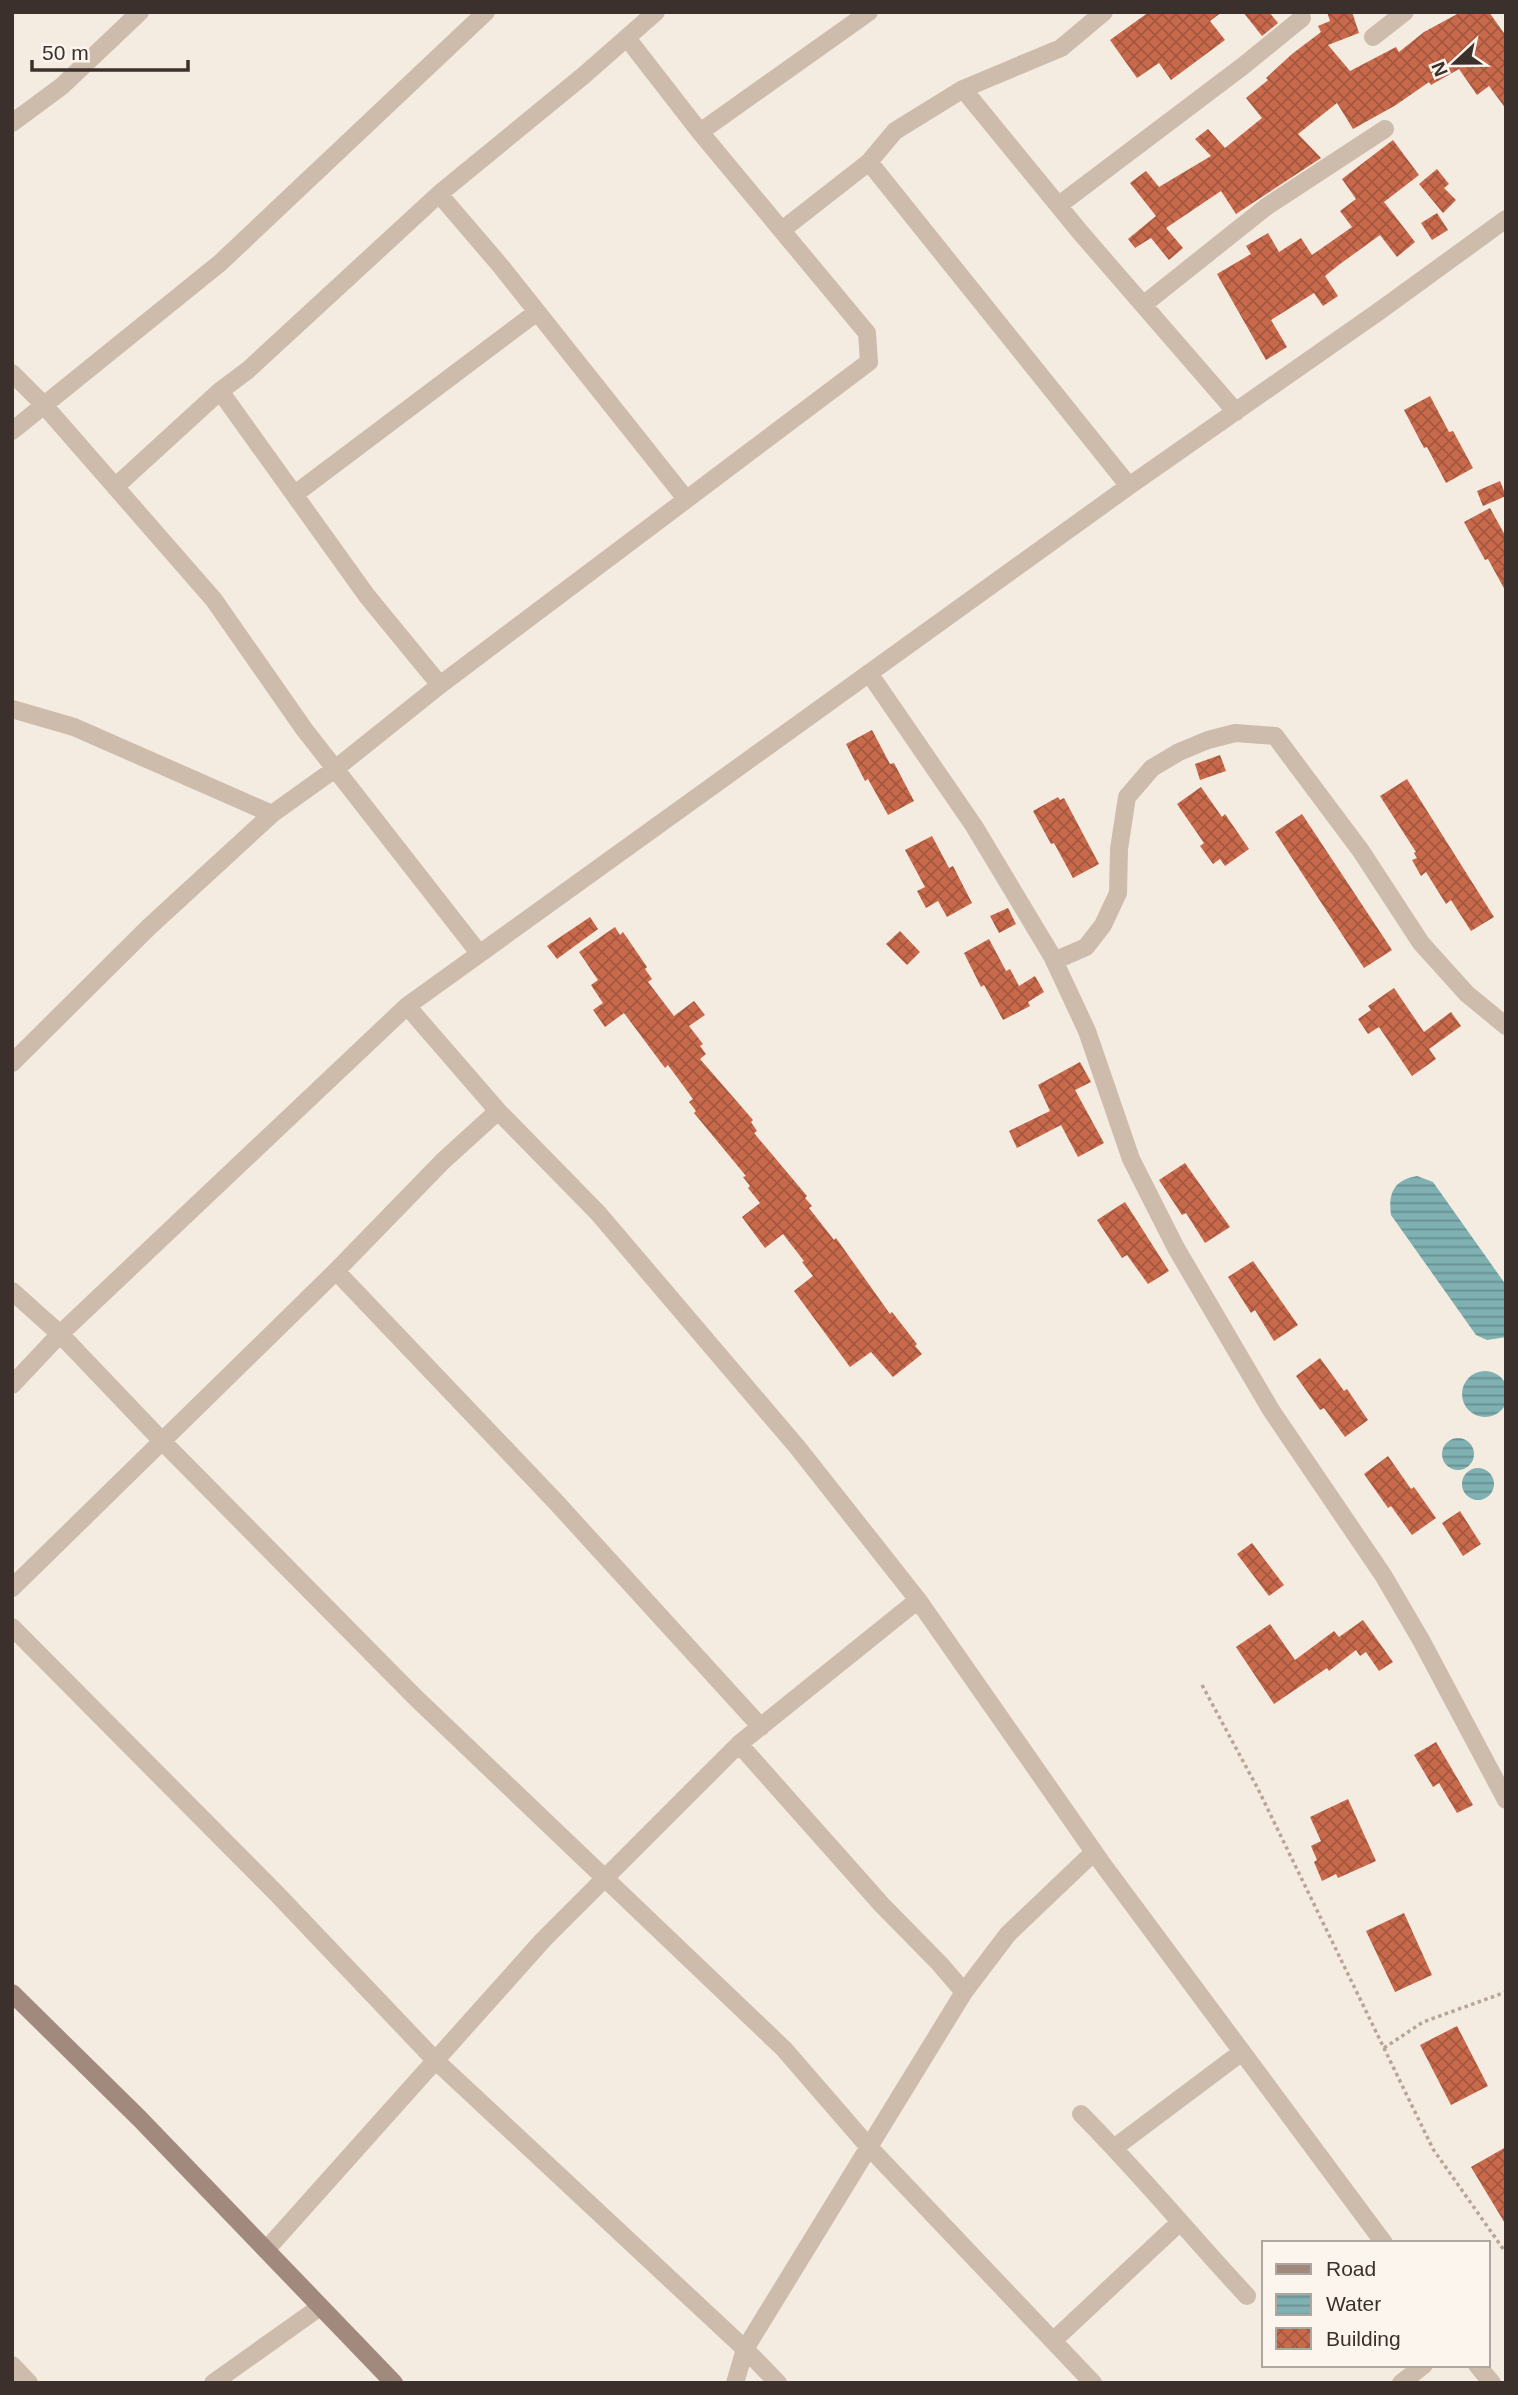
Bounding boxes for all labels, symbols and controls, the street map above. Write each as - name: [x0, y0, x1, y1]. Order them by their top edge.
- scale bar: [32, 28, 187, 72]
- north arrow: [1420, 28, 1490, 98]
- text: 50 m: [42, 41, 89, 64]
- text: N: [1427, 59, 1452, 79]
- legend: [1262, 2241, 1490, 2367]
- text: Road: [1326, 2257, 1376, 2280]
- text: Water: [1326, 2292, 1381, 2315]
- text: Building: [1326, 2327, 1401, 2350]

